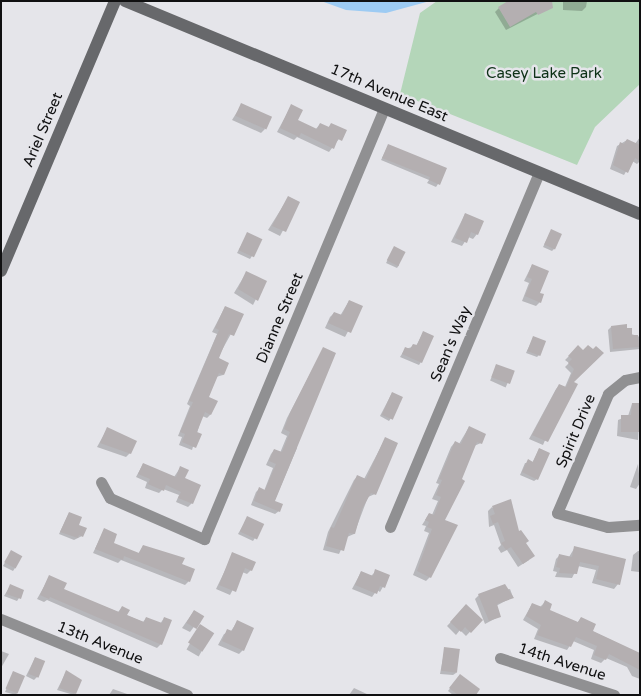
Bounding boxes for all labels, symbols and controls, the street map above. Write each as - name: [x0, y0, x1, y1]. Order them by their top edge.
- street label: 17th Avenue East: [328, 60, 450, 126]
- park label: Casey Lake Park: [486, 65, 602, 83]
- street label: Ariel Street: [19, 90, 67, 170]
- street label: Dianne Street: [253, 270, 307, 366]
- street label: Sean's Way: [427, 303, 475, 385]
- street label: Spirit Drive: [552, 391, 600, 471]
- street label: 13th Avenue: [54, 618, 146, 668]
- street label: 14th Avenue: [516, 639, 608, 685]

